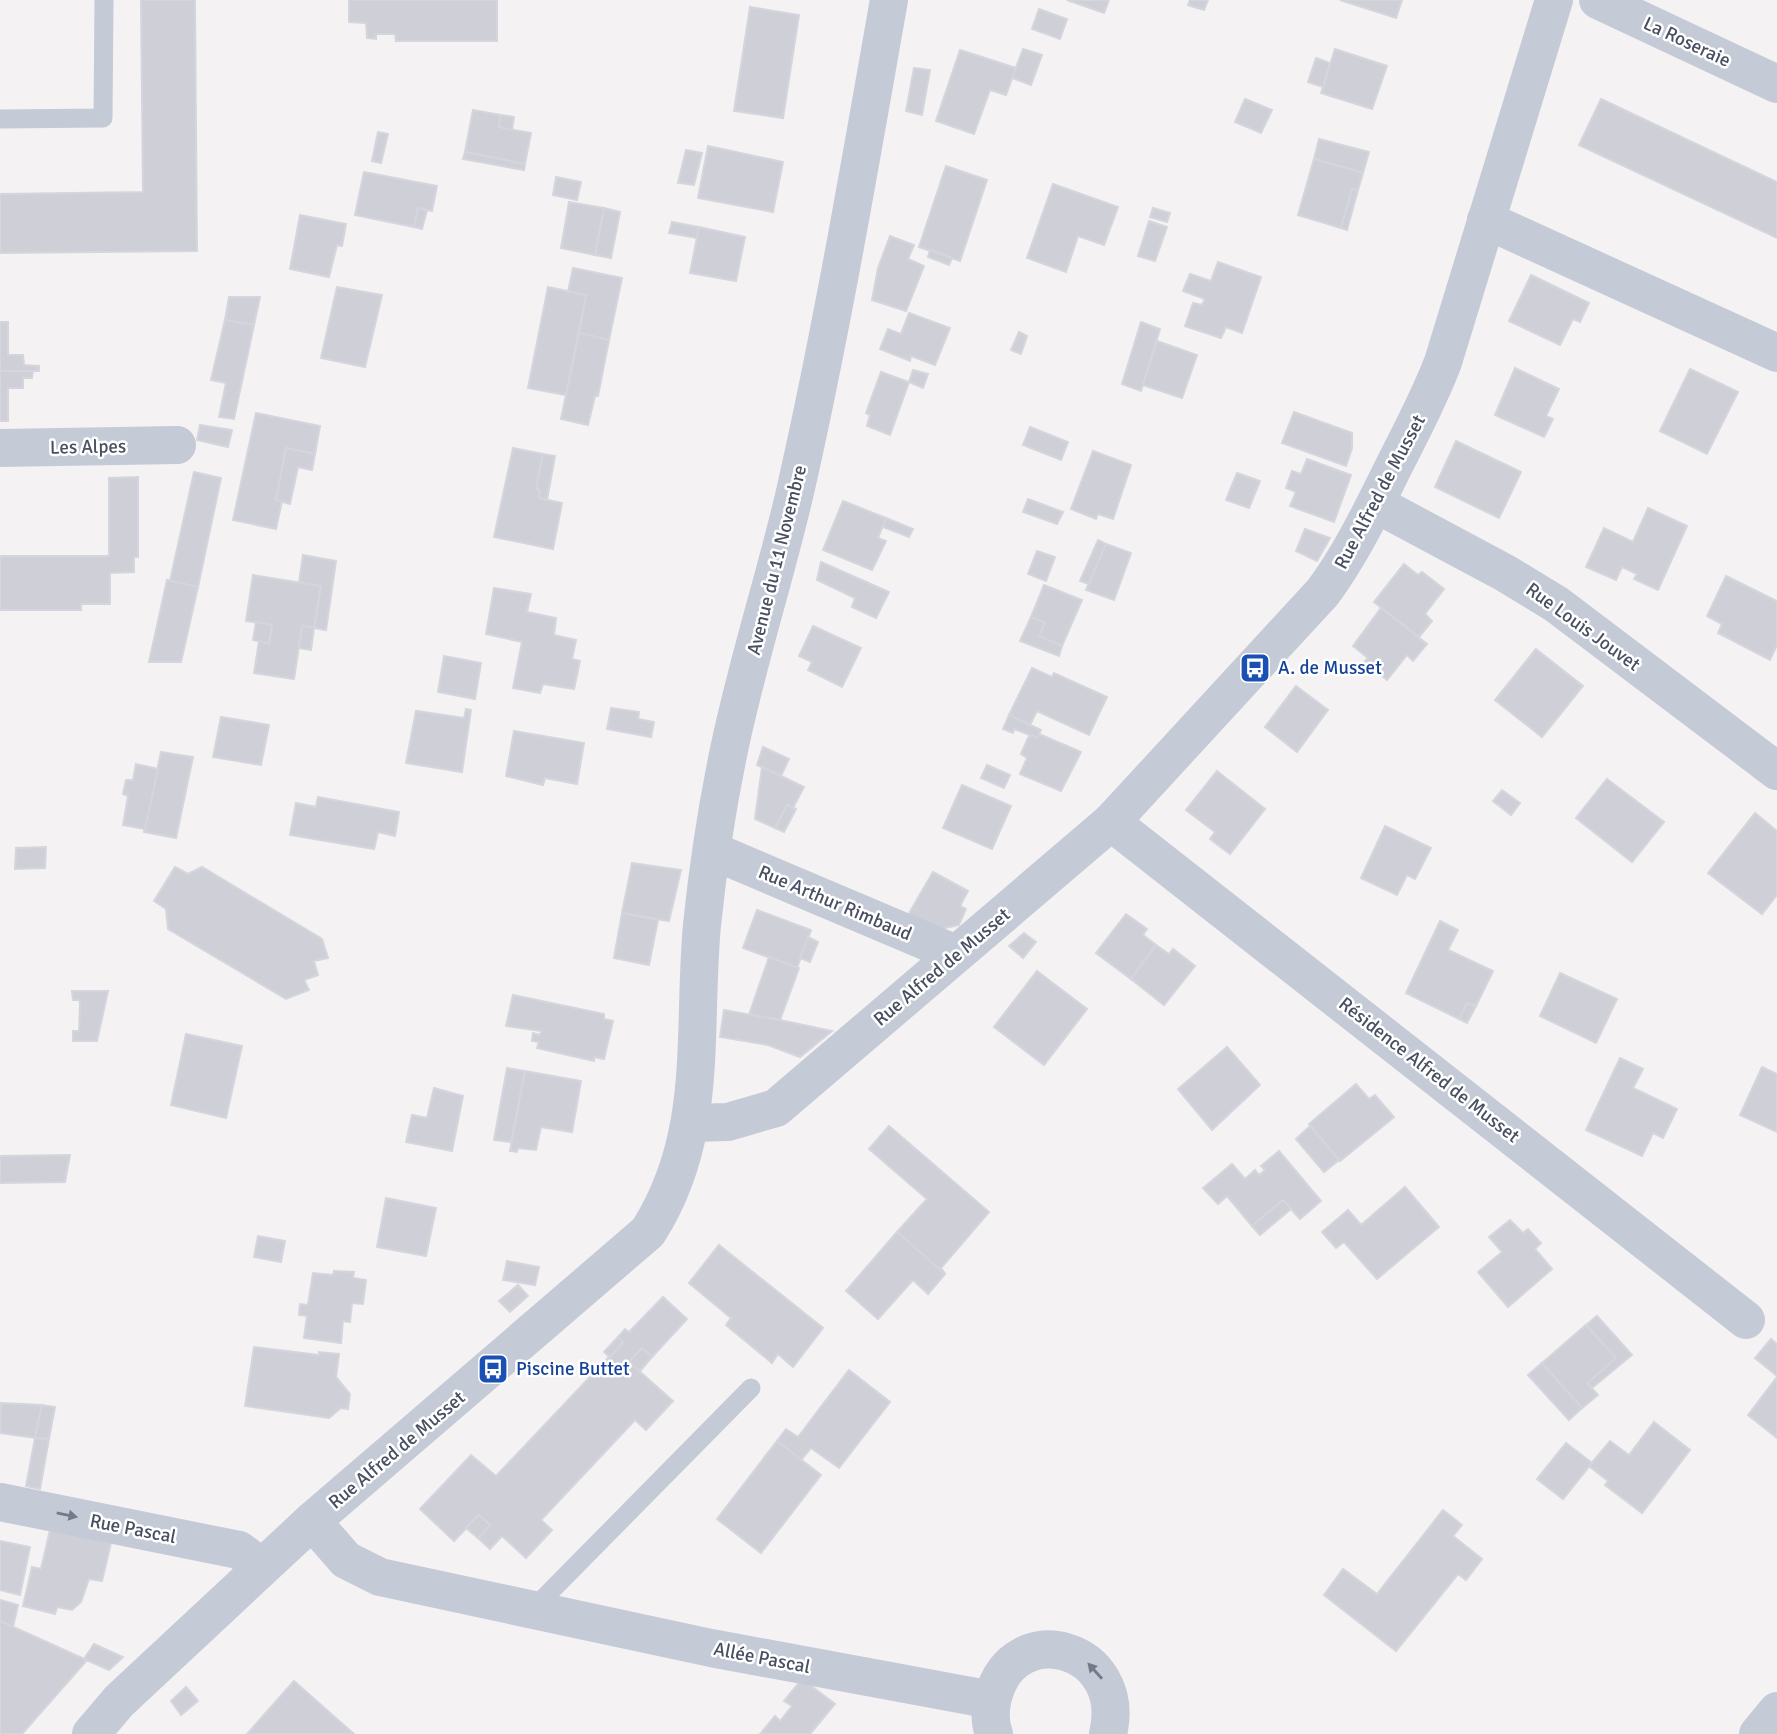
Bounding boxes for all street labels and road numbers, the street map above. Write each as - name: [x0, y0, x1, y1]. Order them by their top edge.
- street label: La Roseraie: [1640, 11, 1734, 73]
- street label: Rue Alfred de Musset: [1329, 410, 1431, 573]
- street label: Les Alpes: [50, 434, 126, 460]
- street label: Avenue du 11 Novembre: [742, 463, 812, 657]
- street label: Rue Louis Jouvet: [1521, 577, 1645, 677]
- street label: Rue Arthur Rimbaud: [755, 860, 915, 946]
- street label: Rue Alfred de Musset: [869, 903, 1016, 1031]
- street label: Résidence Alfred de Musset: [1334, 992, 1524, 1148]
- street label: Rue Alfred de Musset: [324, 1386, 471, 1514]
- street label: Rue Pascal: [88, 1509, 178, 1549]
- street label: Allée Pascal: [712, 1637, 812, 1679]

